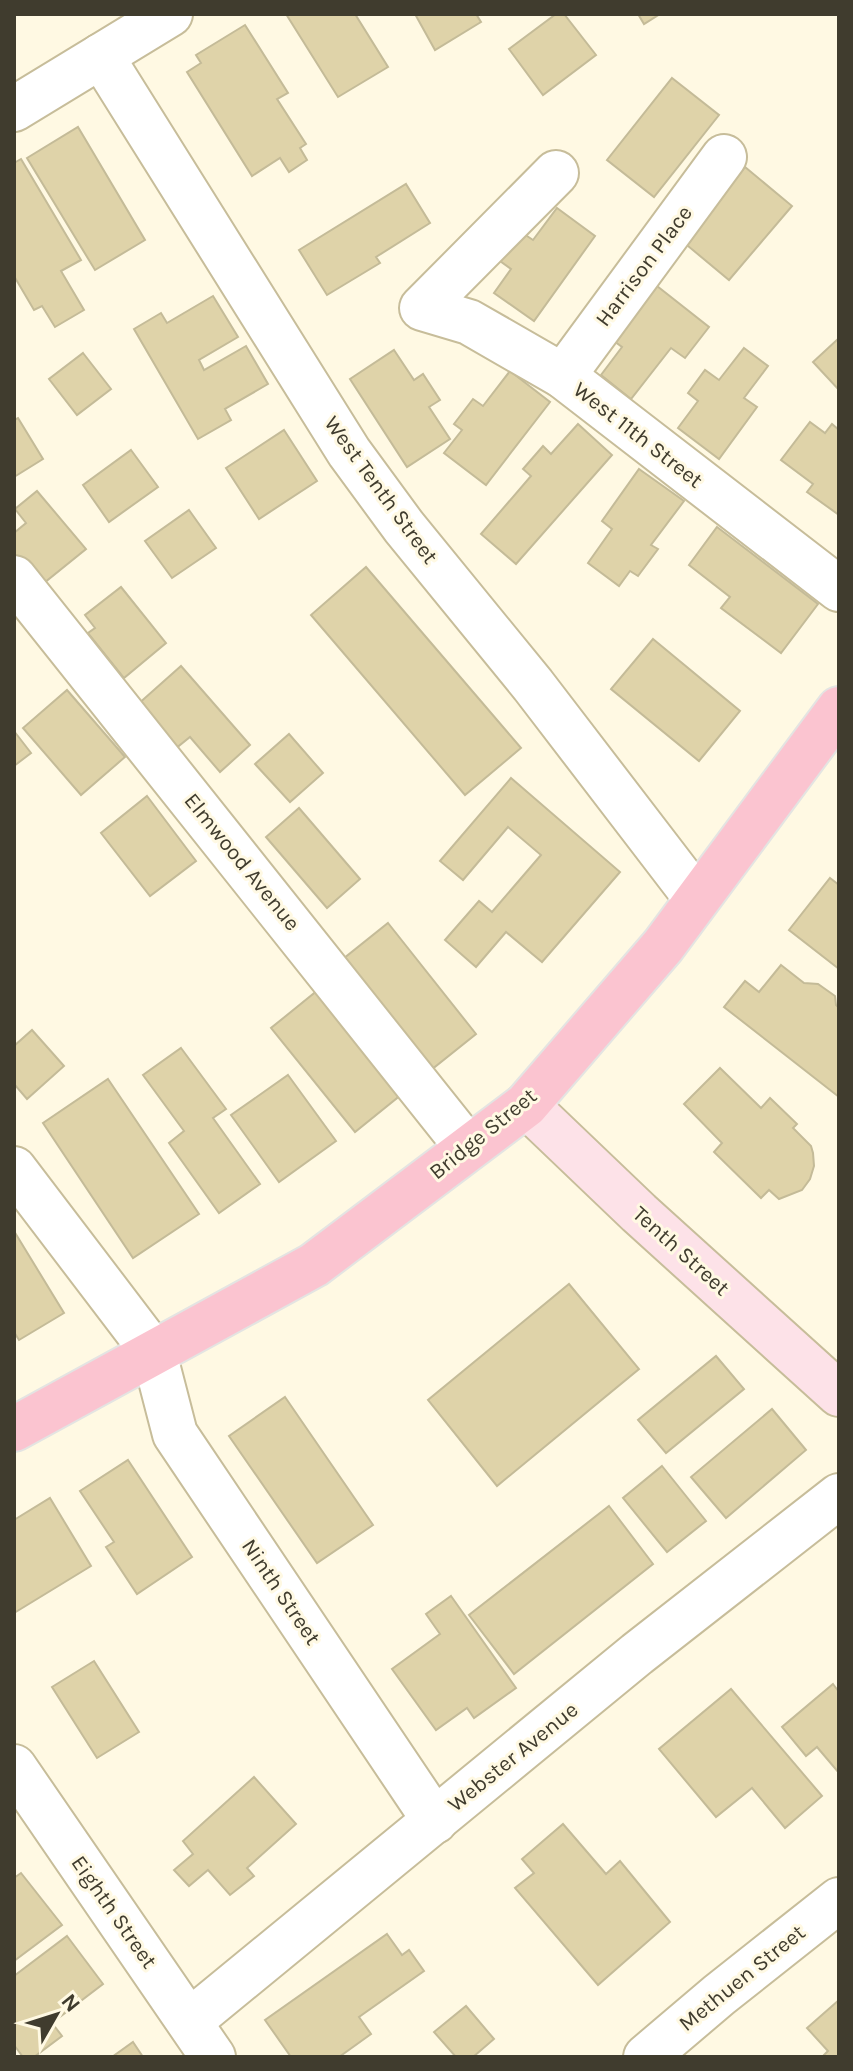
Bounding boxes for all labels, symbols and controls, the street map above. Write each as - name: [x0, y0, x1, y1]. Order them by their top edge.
- street label: Harrison Place: [590, 200, 698, 332]
- street label: West 11th Street: [568, 376, 708, 494]
- street label: West Tenth Street: [319, 411, 443, 569]
- street label: Elmwood Avenue: [178, 788, 306, 936]
- street label: Bridge Street: [424, 1083, 542, 1185]
- street label: Tenth Street: [627, 1201, 735, 1301]
- street label: Ninth Street: [236, 1534, 326, 1650]
- street label: Webster Avenue: [443, 1697, 583, 1817]
- street label: Eighth Street: [66, 1851, 162, 1973]
- street label: Methuen Street: [674, 1919, 810, 2037]
- north arrow: [16, 1975, 96, 2055]
- text: N: [56, 1989, 86, 2017]

